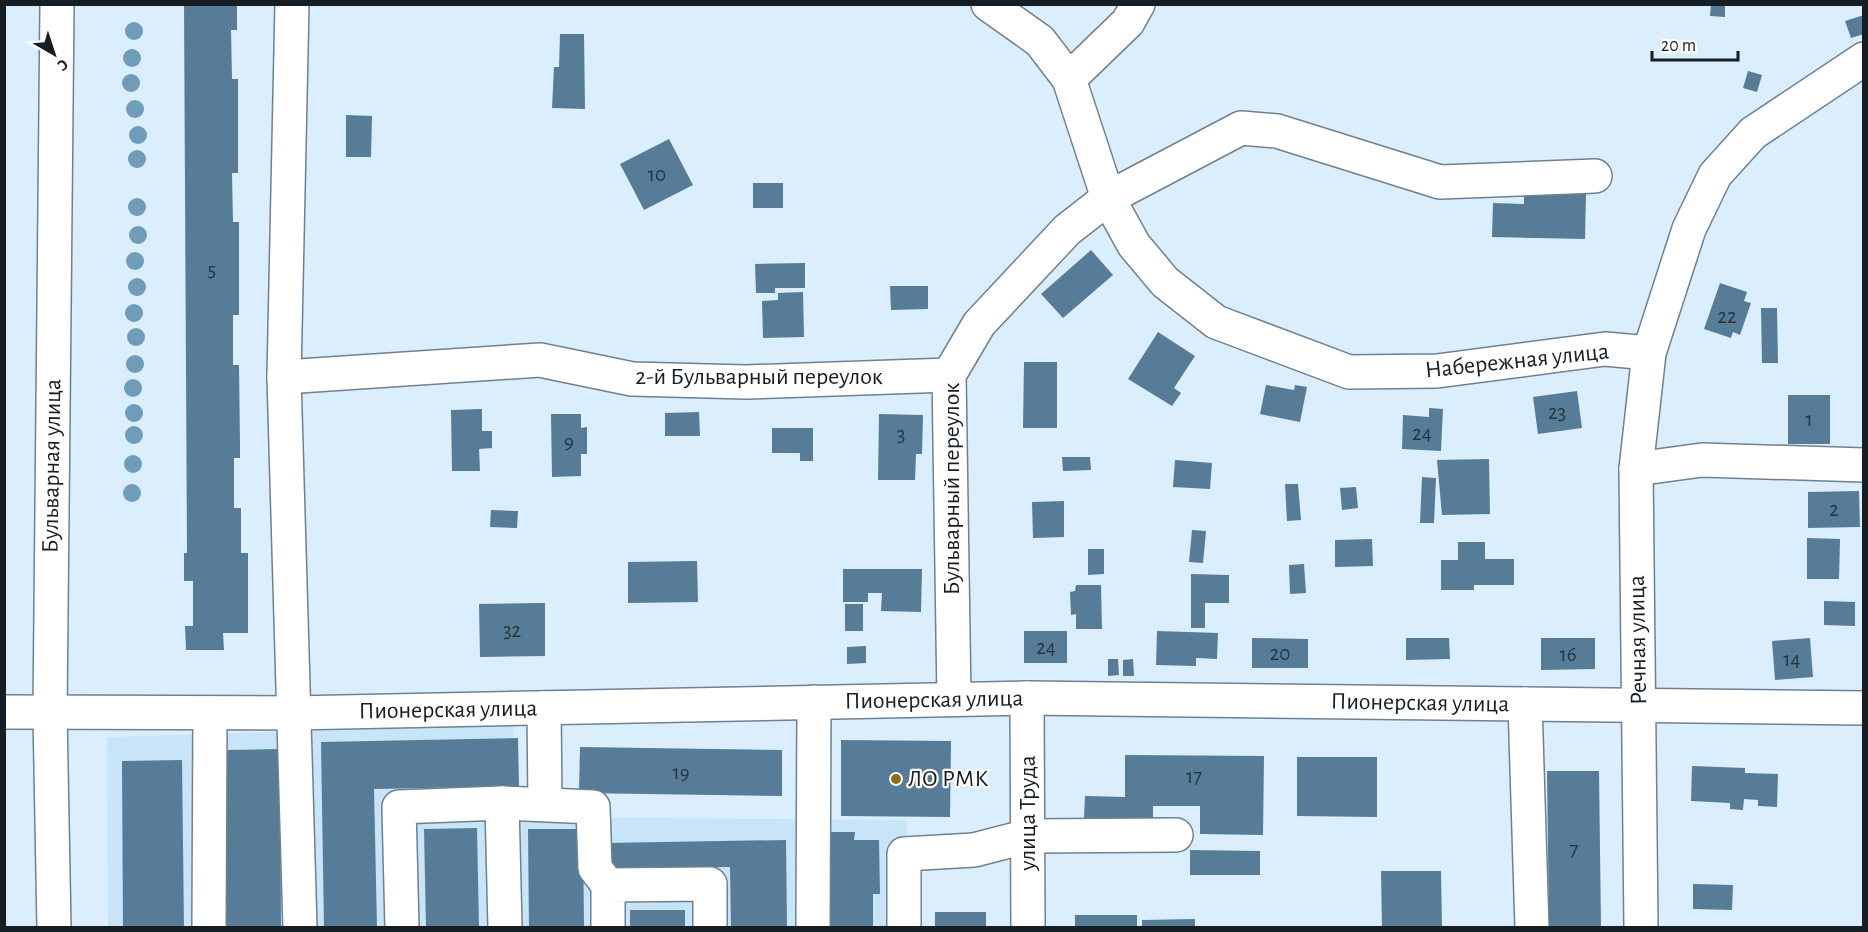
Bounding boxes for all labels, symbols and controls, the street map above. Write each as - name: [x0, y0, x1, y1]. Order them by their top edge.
- north arrow: [24, 24, 84, 84]
- scale bar: [1652, 24, 1738, 62]
- text: 20 m: [1661, 37, 1696, 55]
- text: С: [54, 56, 71, 74]
- house number: 10: [648, 164, 666, 185]
- house number: 5: [208, 259, 216, 280]
- house number: 22: [1717, 306, 1737, 327]
- street label: Набережная улица: [1424, 339, 1610, 383]
- street label: 2-й Бульварный переулок: [635, 365, 883, 389]
- street label: Бульварная улица: [38, 379, 66, 553]
- street label: Бульварный переулок: [940, 383, 964, 595]
- house number: 23: [1548, 402, 1566, 423]
- house number: 1: [1805, 409, 1813, 430]
- house number: 24: [1412, 423, 1432, 444]
- house number: 3: [897, 424, 905, 445]
- house number: 9: [564, 431, 574, 452]
- house number: 2: [1829, 499, 1839, 520]
- street label: Речная улица: [1625, 575, 1651, 705]
- house number: 32: [503, 620, 521, 641]
- house number: 24: [1036, 637, 1056, 658]
- house number: 20: [1270, 643, 1290, 664]
- house number: 16: [1559, 644, 1577, 665]
- house number: 14: [1783, 649, 1801, 670]
- street label: Пионерская улица: [844, 686, 1024, 714]
- street label: Пионерская улица: [1330, 689, 1510, 717]
- street label: Пионерская улица: [358, 696, 538, 724]
- street label: улица Труда: [1016, 755, 1040, 872]
- house number: 19: [672, 762, 690, 783]
- house number: 17: [1186, 766, 1202, 787]
- place label: ЛО РМК: [908, 767, 989, 791]
- marker: ЛО РМК: [889, 772, 903, 786]
- house number: 7: [1570, 839, 1579, 860]

